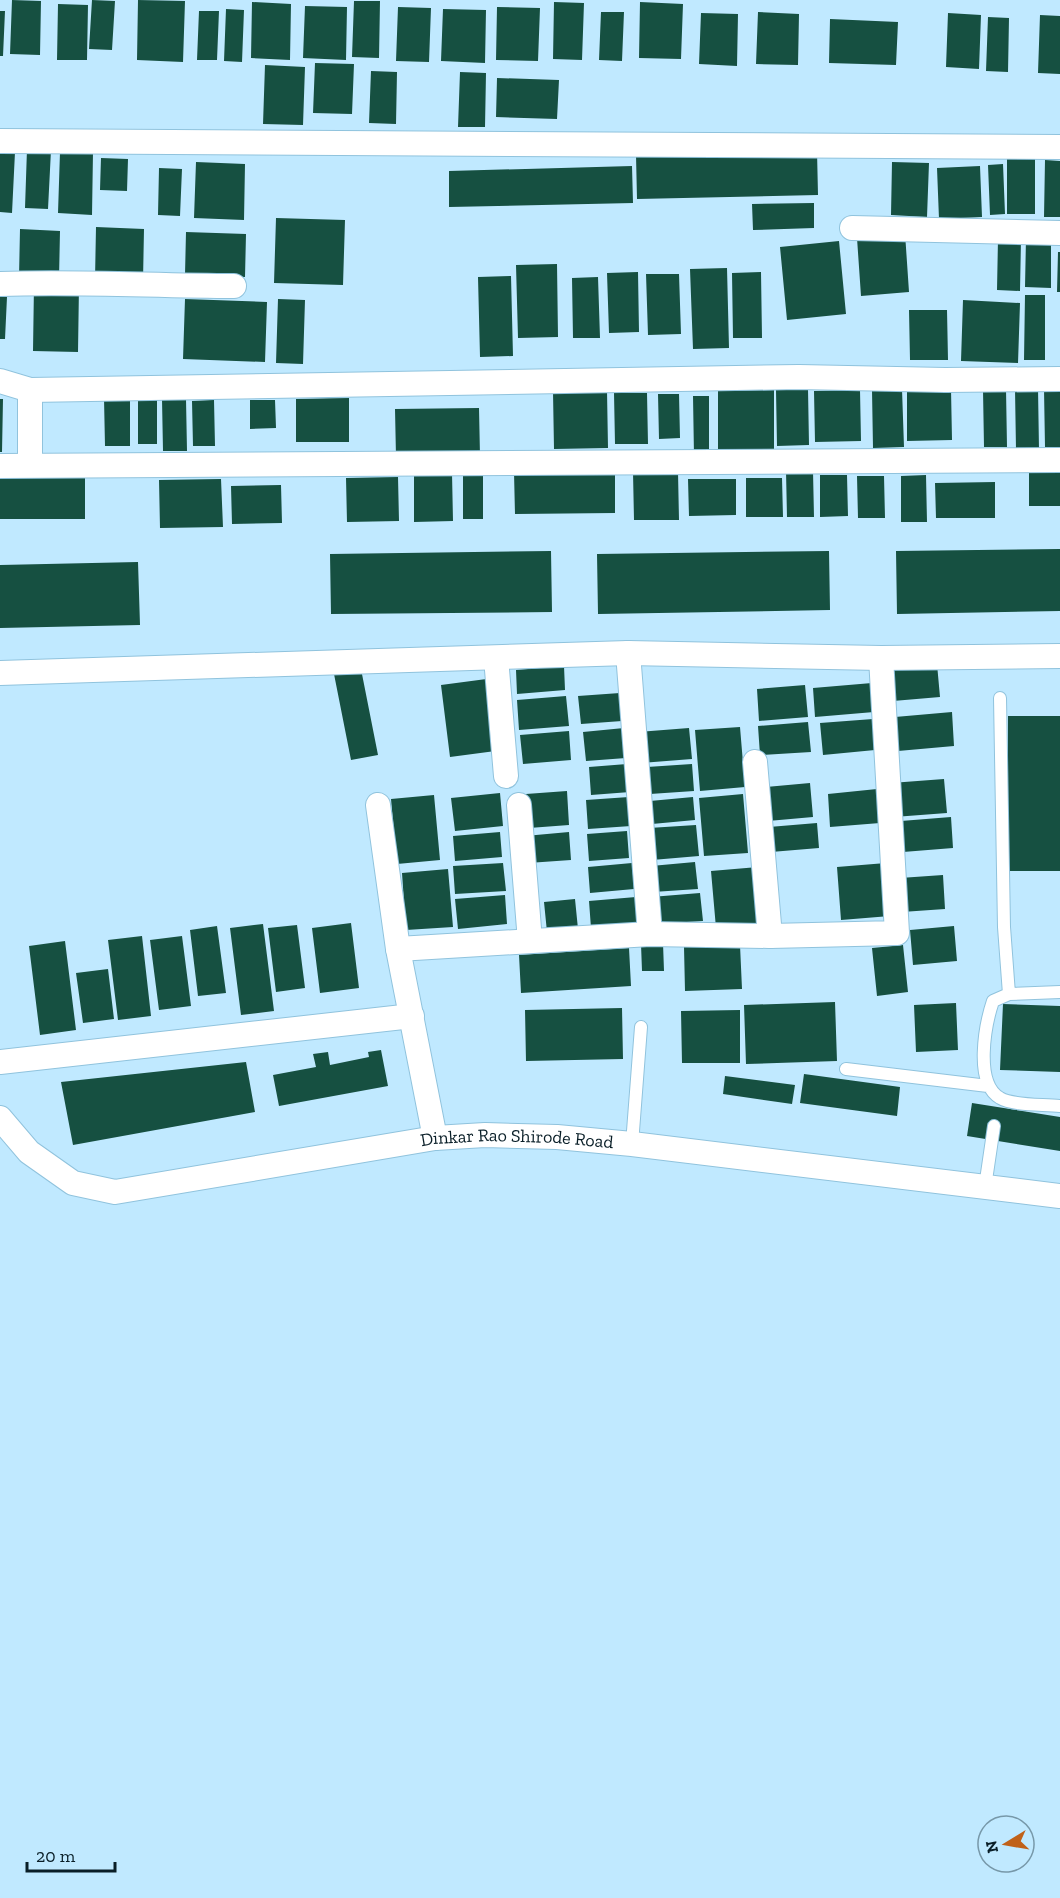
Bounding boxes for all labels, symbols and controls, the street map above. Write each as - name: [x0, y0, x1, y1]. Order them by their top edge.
- street label: Dinkar Rao Shirode Road: [419, 1124, 614, 1153]
- north arrow: [976, 1814, 1036, 1874]
- scale bar: [27, 1835, 116, 1873]
- text: N: [981, 1839, 1002, 1855]
- text: 20 m: [36, 1845, 76, 1867]

